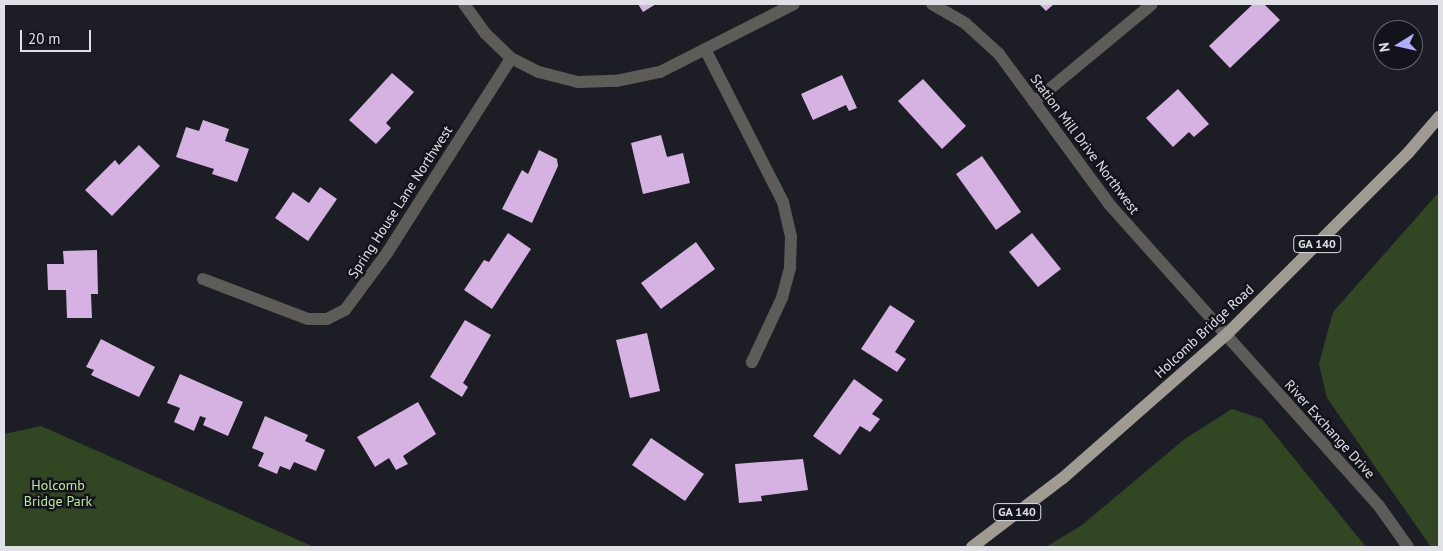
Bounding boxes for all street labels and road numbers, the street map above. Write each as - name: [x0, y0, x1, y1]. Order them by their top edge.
- street label: Station Mill Drive Northwest: [1027, 71, 1143, 217]
- street label: Spring House Lane Northwest: [344, 123, 456, 281]
- road number: GA 140: [1292, 234, 1342, 253]
- street label: Holcomb Bridge Road: [1151, 281, 1257, 381]
- street label: River Exchange Drive: [1281, 376, 1379, 482]
- road number: GA 140: [992, 502, 1042, 522]

